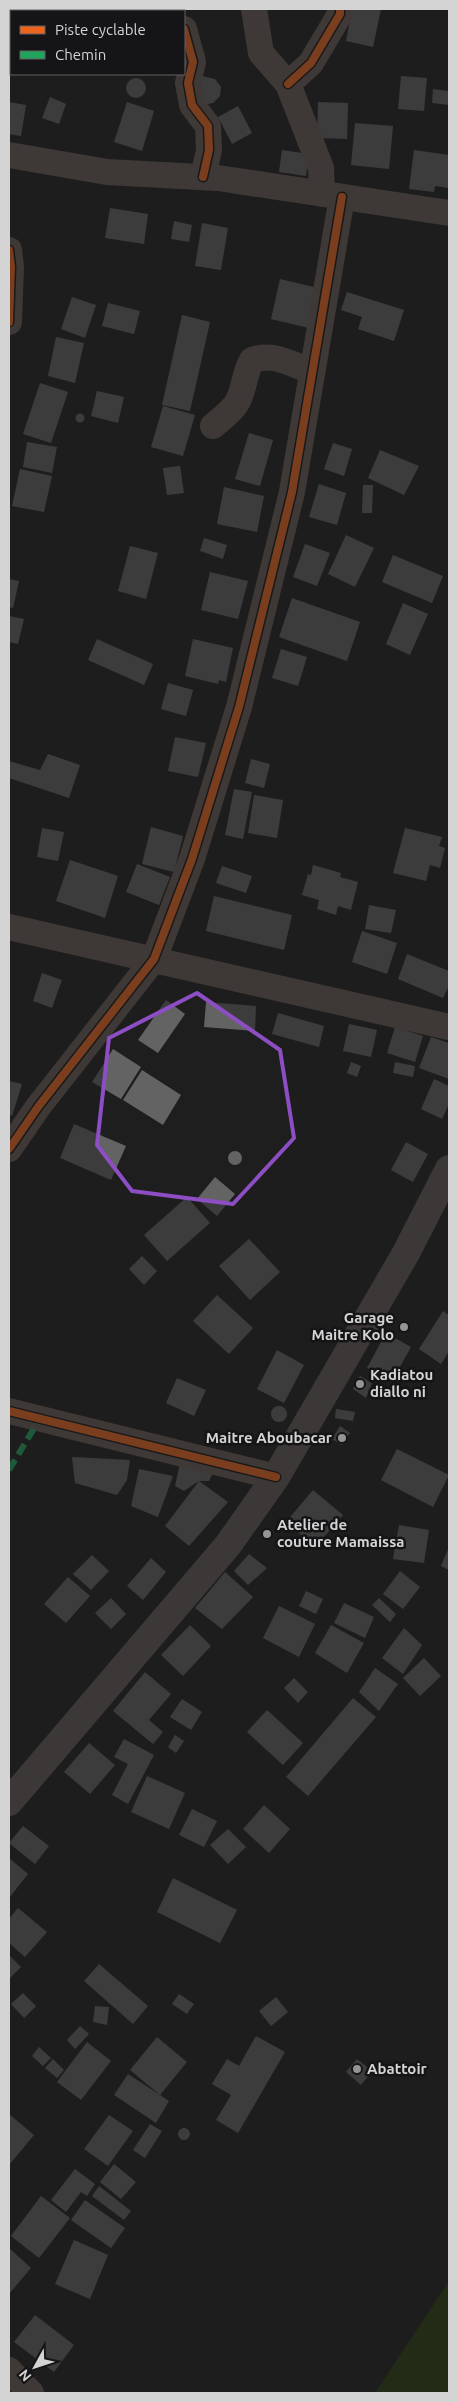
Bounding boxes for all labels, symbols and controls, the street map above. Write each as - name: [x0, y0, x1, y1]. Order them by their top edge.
- legend: [10, 10, 185, 75]
- text: Piste cyclable: [55, 21, 146, 38]
- text: Chemin: [55, 46, 106, 63]
- place label: Garage Maitre Kolo: [312, 1309, 394, 1343]
- marker: Garage Maitre Kolo: [398, 1321, 410, 1333]
- place label: Kadiatou diallo ni: [370, 1366, 433, 1400]
- marker: Kadiatou diallo ni: [354, 1378, 366, 1390]
- place label: Maitre Aboubacar: [206, 1429, 333, 1446]
- marker: Maitre Aboubacar: [336, 1432, 348, 1444]
- place label: Atelier de couture Mamaissa: [277, 1516, 404, 1550]
- marker: Atelier de couture Mamaissa: [261, 1528, 273, 1540]
- place label: Abattoir: [367, 2060, 428, 2077]
- marker: Abattoir: [351, 2063, 363, 2075]
- north arrow: [10, 2342, 60, 2392]
- text: N: [16, 2366, 35, 2385]

